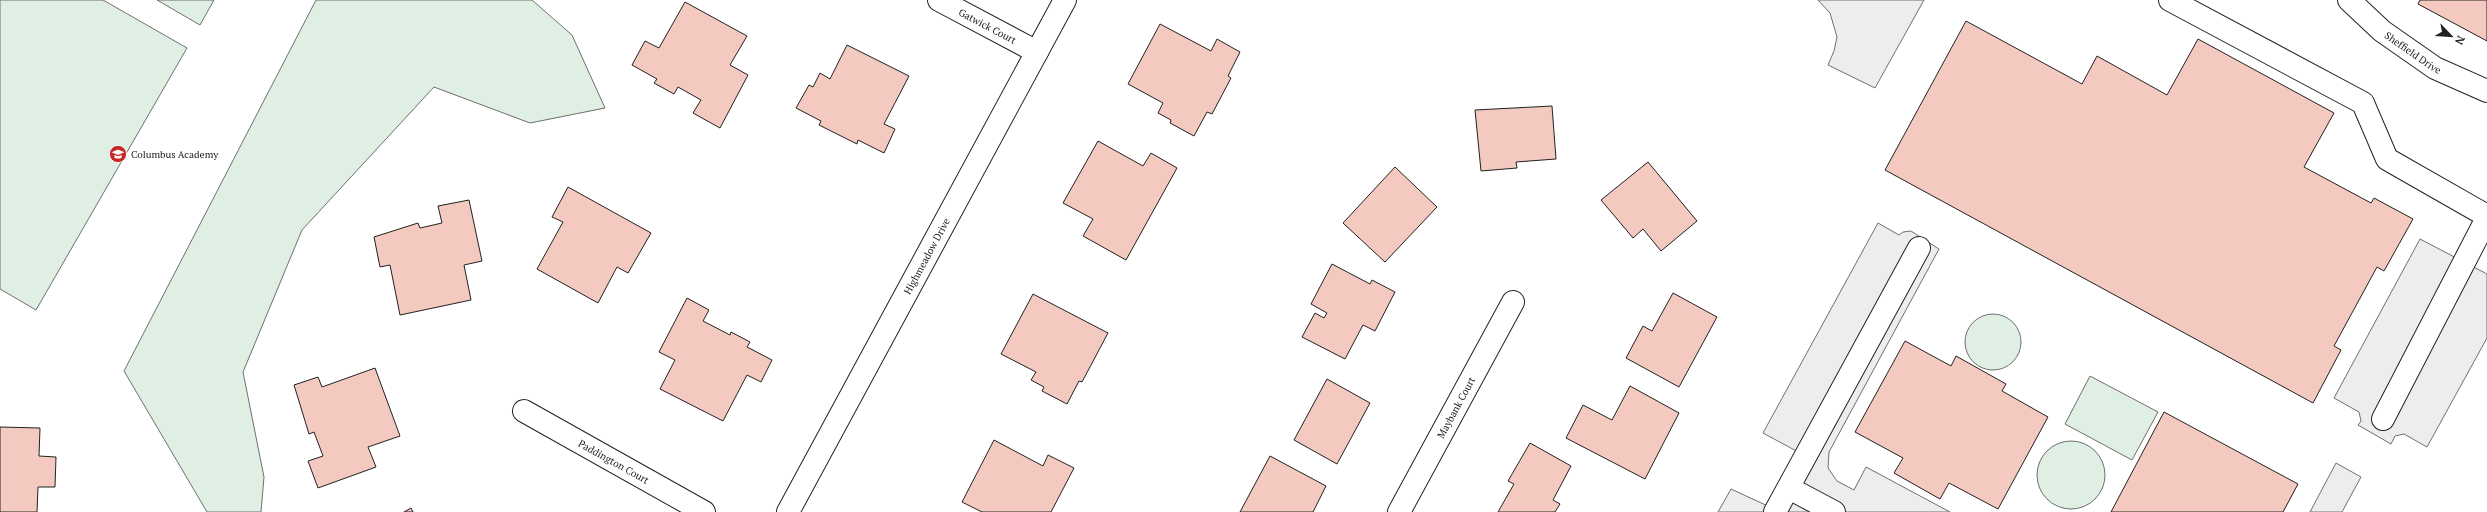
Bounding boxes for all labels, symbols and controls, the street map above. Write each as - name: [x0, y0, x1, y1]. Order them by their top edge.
- street label: Gatwick Court: [956, 6, 1019, 47]
- north arrow: [2431, 16, 2471, 56]
- street label: Sheffield Drive: [2382, 29, 2443, 77]
- text: N: [2452, 33, 2468, 48]
- school or university icon: Columbus Academy: [108, 144, 128, 164]
- place label: Columbus Academy: [131, 148, 219, 161]
- street label: Highmeadow Drive: [901, 216, 953, 297]
- street label: Maybank Court: [1434, 374, 1478, 441]
- street label: Paddington Court: [576, 437, 651, 487]

